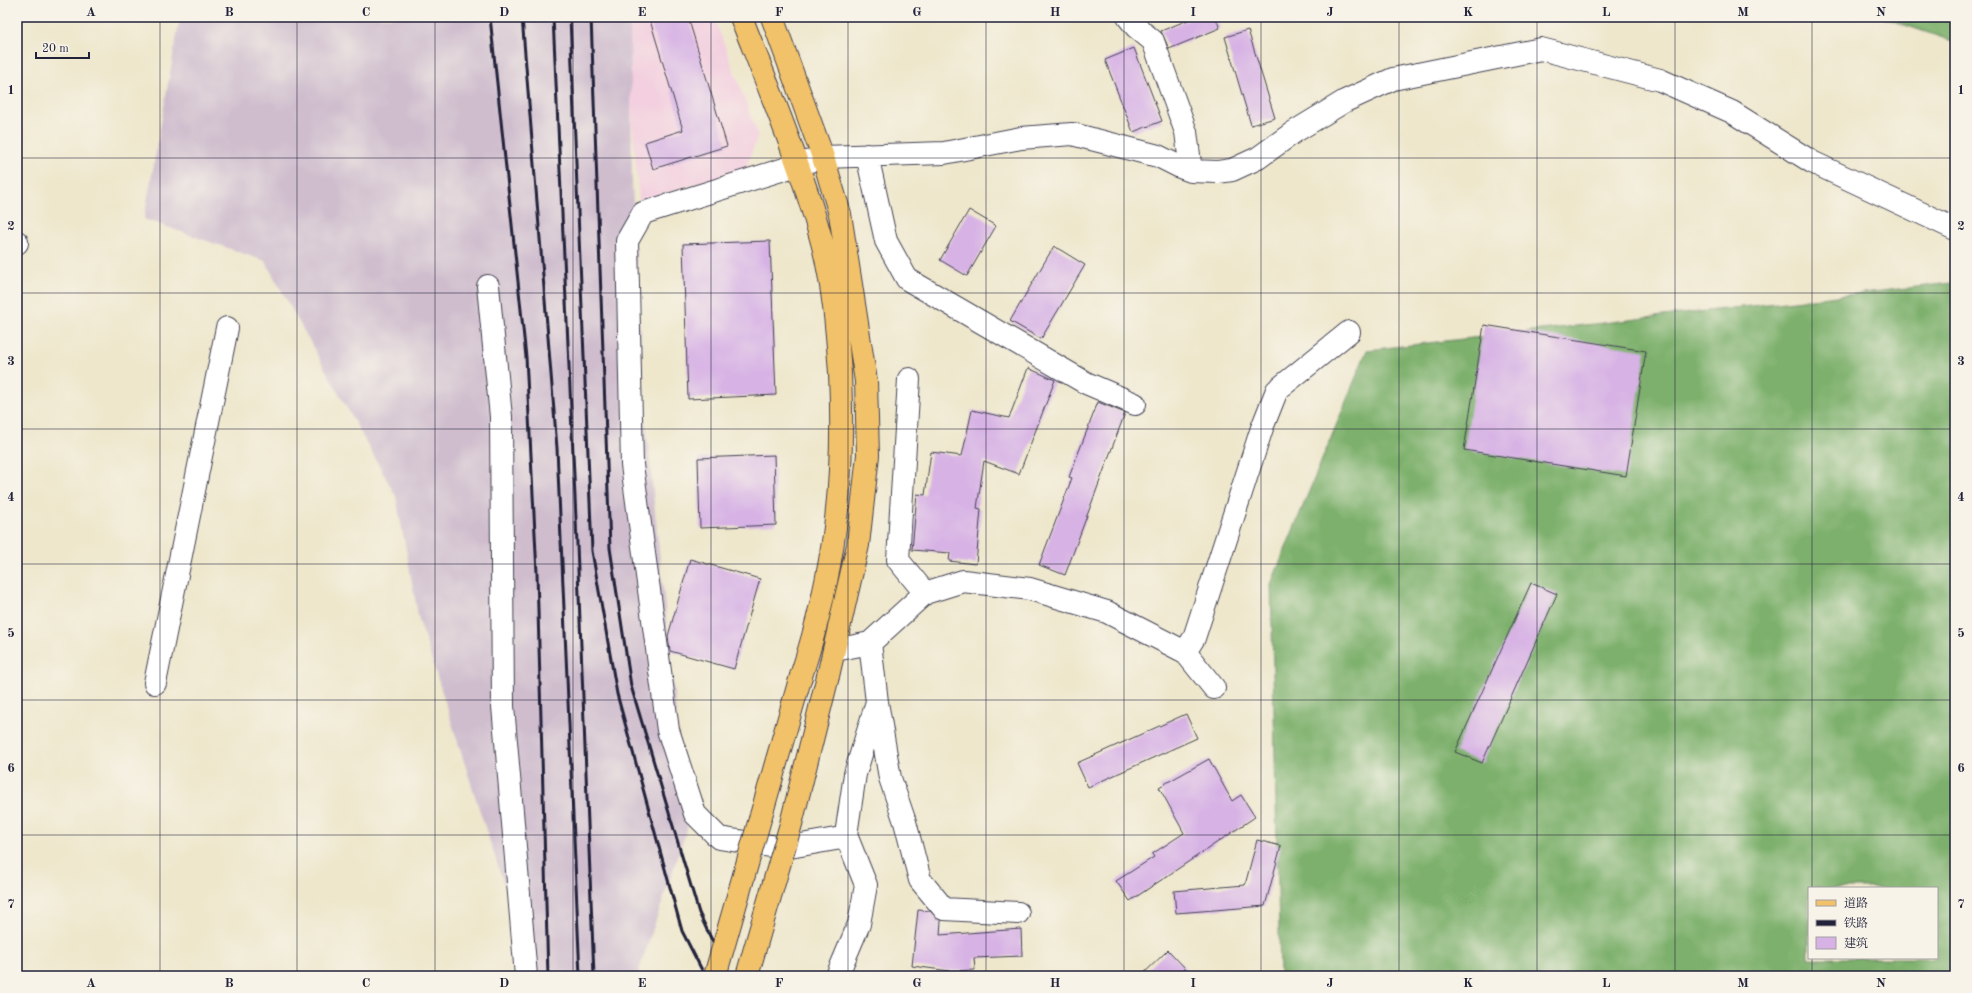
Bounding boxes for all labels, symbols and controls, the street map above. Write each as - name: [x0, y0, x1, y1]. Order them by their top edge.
- text: A: [86, 6, 96, 19]
- text: B: [224, 6, 234, 19]
- text: C: [362, 6, 370, 19]
- text: D: [499, 6, 509, 19]
- text: E: [638, 6, 647, 19]
- text: F: [775, 6, 784, 19]
- text: G: [912, 6, 922, 19]
- text: H: [1050, 6, 1061, 19]
- text: I: [1190, 6, 1196, 19]
- text: J: [1326, 6, 1334, 19]
- text: K: [1463, 6, 1473, 19]
- text: L: [1602, 6, 1611, 19]
- text: M: [1737, 6, 1749, 19]
- text: N: [1876, 6, 1886, 19]
- scale bar: [36, 34, 89, 60]
- text: 20 m: [42, 43, 69, 55]
- text: 1: [7, 84, 15, 97]
- text: 1: [1957, 84, 1965, 97]
- text: 2: [7, 220, 15, 233]
- text: 2: [1957, 220, 1965, 233]
- text: 3: [7, 355, 15, 368]
- text: 3: [1957, 355, 1965, 368]
- text: 4: [7, 491, 15, 504]
- text: 4: [1957, 491, 1965, 504]
- text: 5: [7, 627, 15, 640]
- text: 5: [1957, 627, 1965, 640]
- text: 6: [7, 762, 15, 775]
- text: 6: [1957, 762, 1965, 775]
- legend: [1808, 887, 1938, 959]
- text: 道路: [1844, 896, 1868, 910]
- text: 7: [7, 898, 15, 911]
- text: 7: [1957, 898, 1965, 911]
- text: 铁路: [1844, 916, 1868, 930]
- text: 建筑: [1844, 936, 1868, 950]
- text: A: [86, 977, 96, 990]
- text: B: [224, 977, 234, 990]
- text: C: [362, 977, 370, 990]
- text: D: [499, 977, 509, 990]
- text: E: [638, 977, 647, 990]
- text: F: [775, 977, 784, 990]
- text: G: [912, 977, 922, 990]
- text: H: [1050, 977, 1061, 990]
- text: I: [1190, 977, 1196, 990]
- text: J: [1326, 977, 1334, 990]
- text: K: [1463, 977, 1473, 990]
- text: L: [1602, 977, 1611, 990]
- text: M: [1737, 977, 1749, 990]
- text: N: [1876, 977, 1886, 990]

